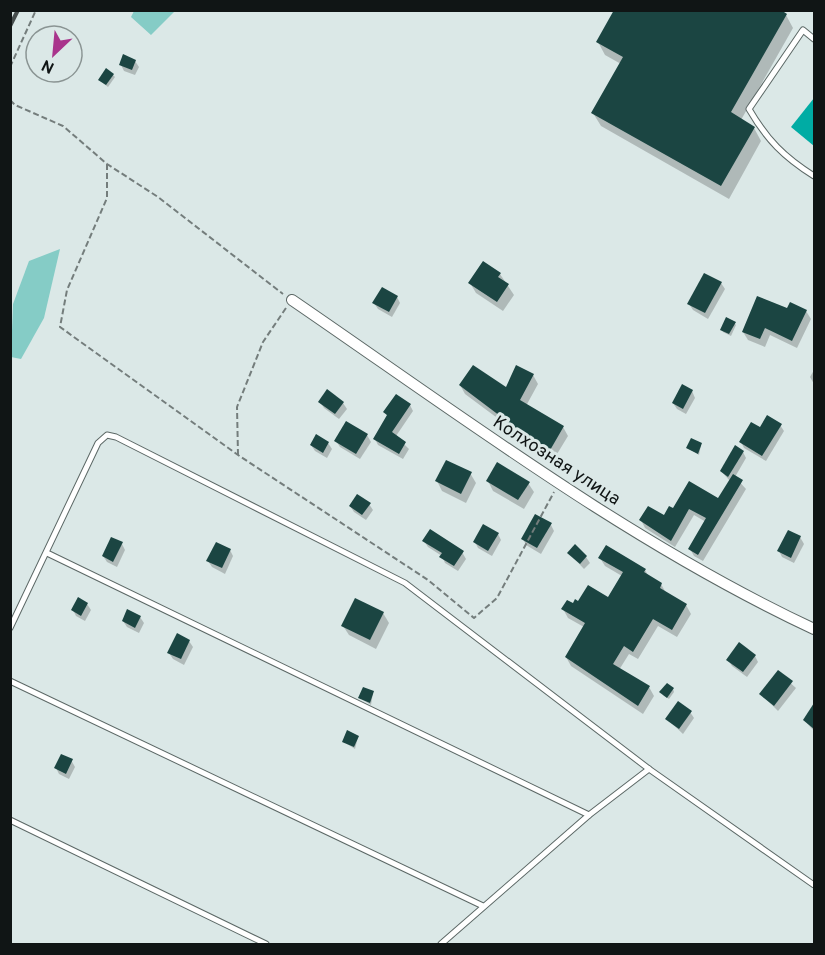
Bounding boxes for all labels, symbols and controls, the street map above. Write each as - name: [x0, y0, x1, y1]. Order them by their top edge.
- north arrow: [24, 24, 84, 84]
- text: N: [39, 54, 58, 77]
- street label: Колхозная улица: [488, 411, 624, 511]

